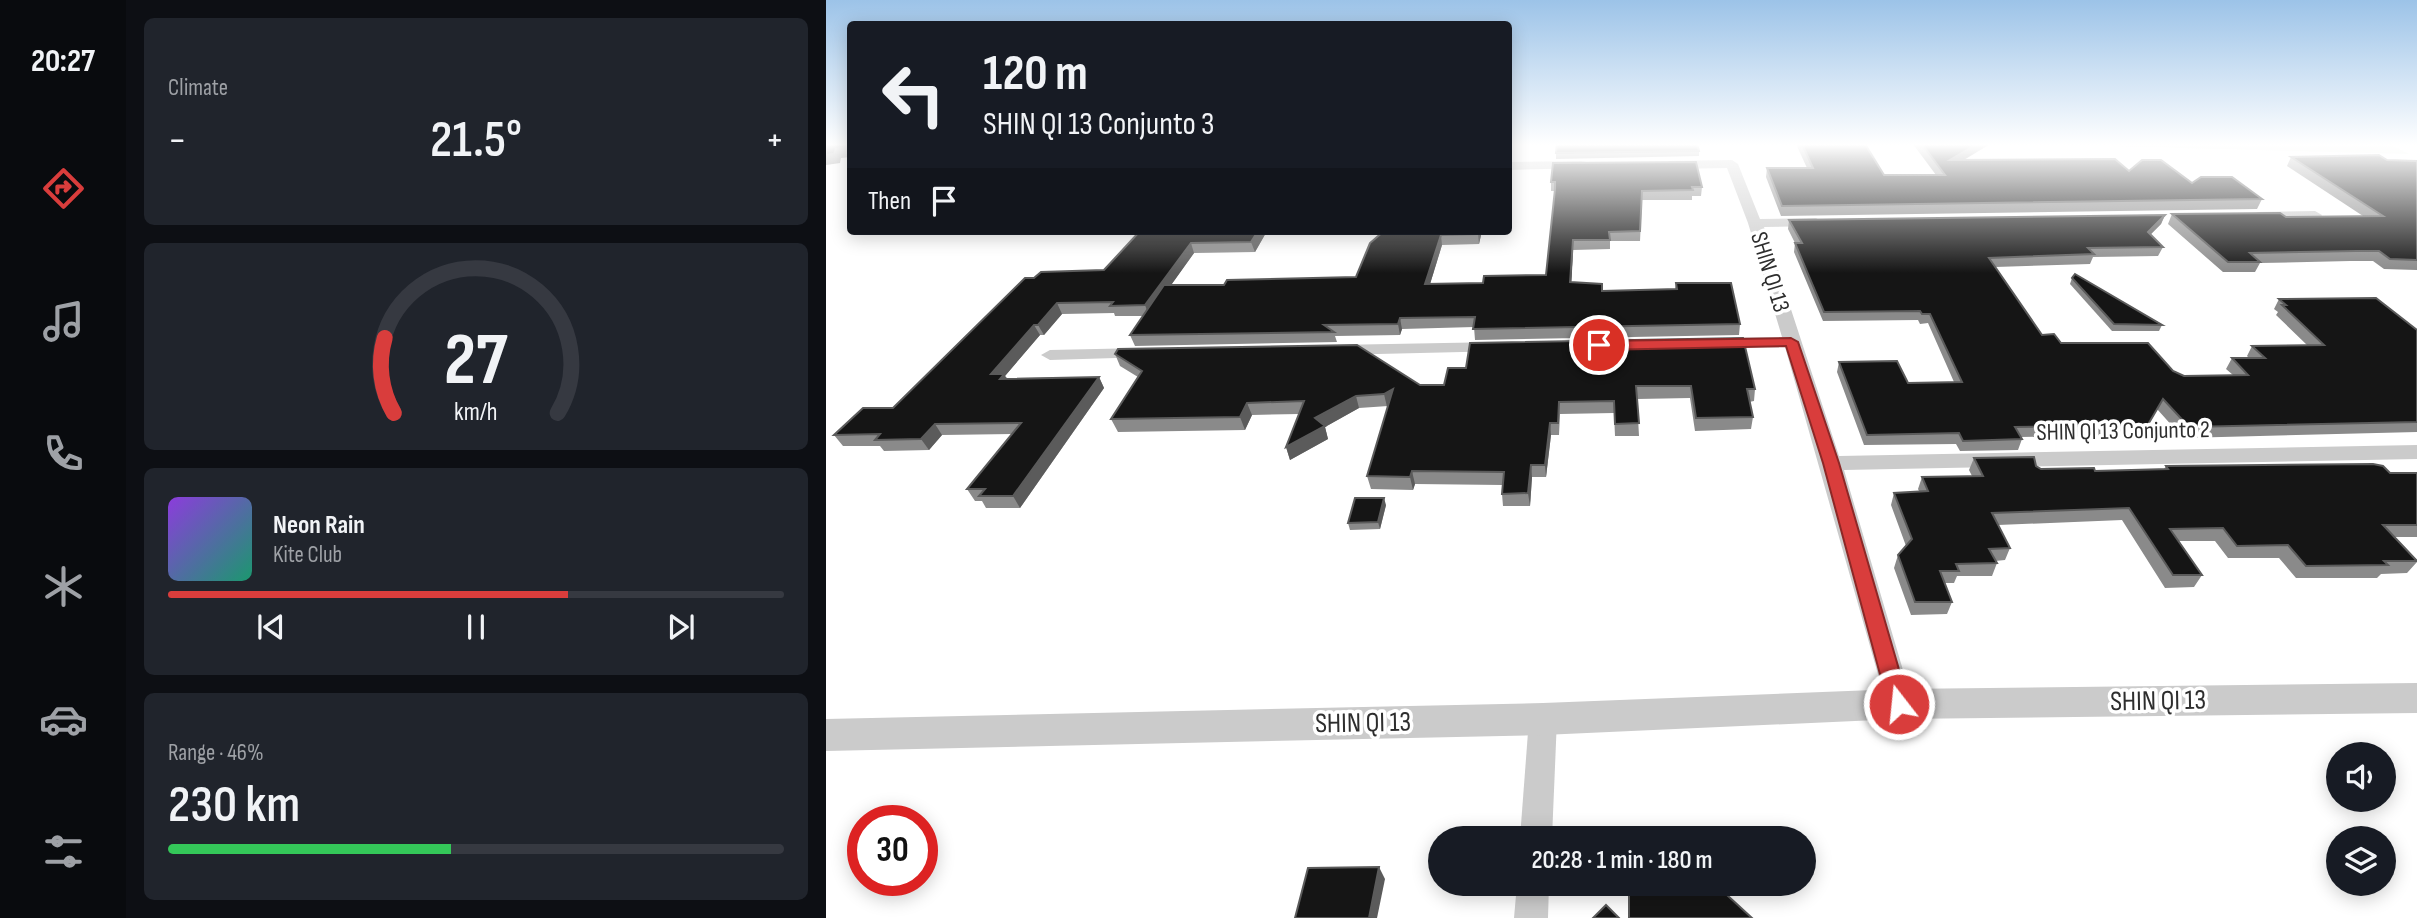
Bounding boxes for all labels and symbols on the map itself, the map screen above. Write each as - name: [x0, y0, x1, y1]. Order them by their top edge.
- street label: SHIN QI 13: [1744, 228, 1796, 316]
- pin: [1569, 315, 1629, 375]
- street label: SHIN QI 13 Conjunto 2: [2036, 415, 2210, 447]
- position arrow: [1862, 667, 1936, 741]
- street label: SHIN QI 13: [2110, 684, 2206, 718]
- street label: SHIN QI 13: [1315, 706, 1411, 740]
- speed limit sign: 30: [847, 805, 938, 896]

